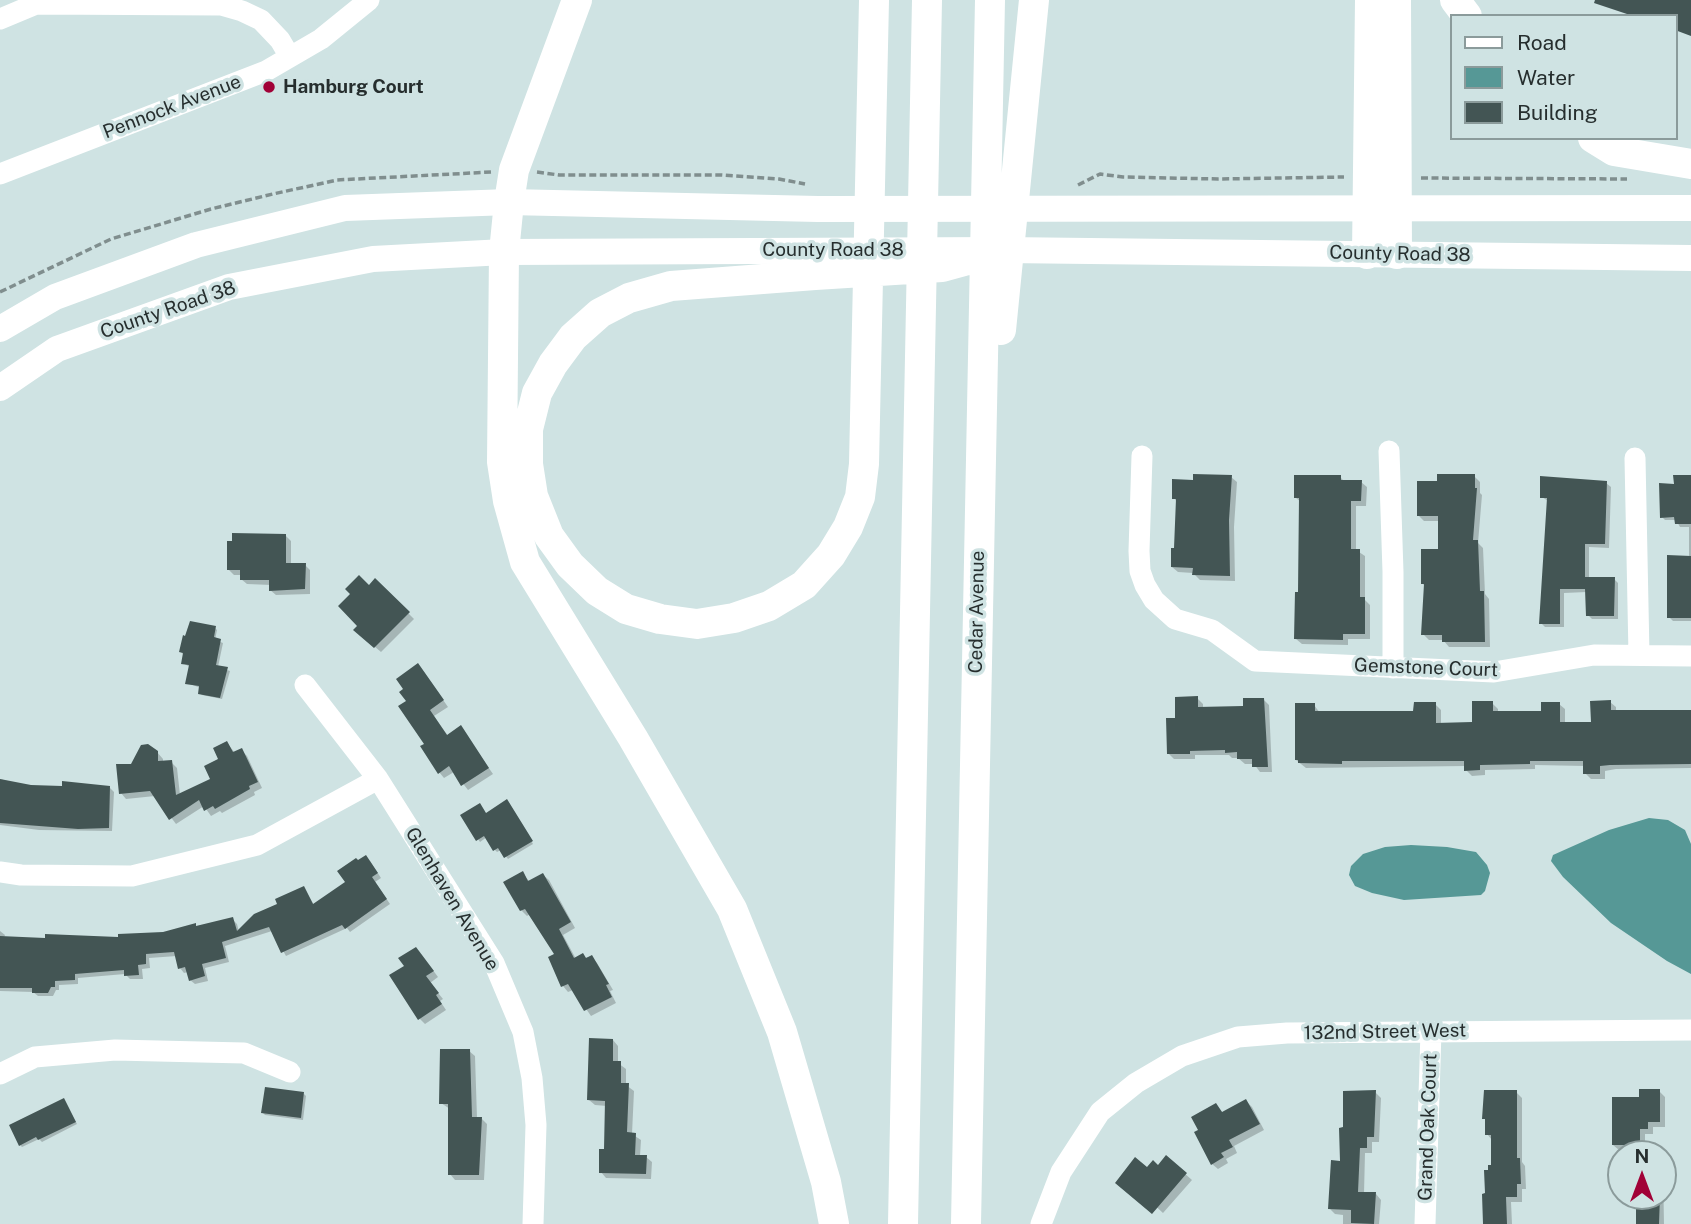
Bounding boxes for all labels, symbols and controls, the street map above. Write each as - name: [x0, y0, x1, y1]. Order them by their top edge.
- legend: [1450, 14, 1677, 140]
- text: Road: [1517, 30, 1567, 55]
- text: Water: [1517, 65, 1575, 90]
- street label: Pennock Avenue: [100, 70, 244, 144]
- place label: Hamburg Court: [283, 76, 424, 98]
- marker: Hamburg Court: [261, 79, 277, 95]
- text: Building: [1517, 100, 1598, 125]
- street label: County Road 38: [762, 239, 904, 261]
- street label: County Road 38: [1329, 241, 1471, 267]
- street label: County Road 38: [97, 276, 239, 344]
- street label: Cedar Avenue: [965, 550, 989, 674]
- street label: Gemstone Court: [1354, 654, 1498, 682]
- street label: Glenhaven Avenue: [400, 823, 504, 975]
- street label: 132nd Street West: [1303, 1019, 1467, 1045]
- street label: Grand Oak Court: [1414, 1053, 1442, 1201]
- north arrow: [1607, 1140, 1677, 1210]
- text: N: [1635, 1145, 1649, 1167]

